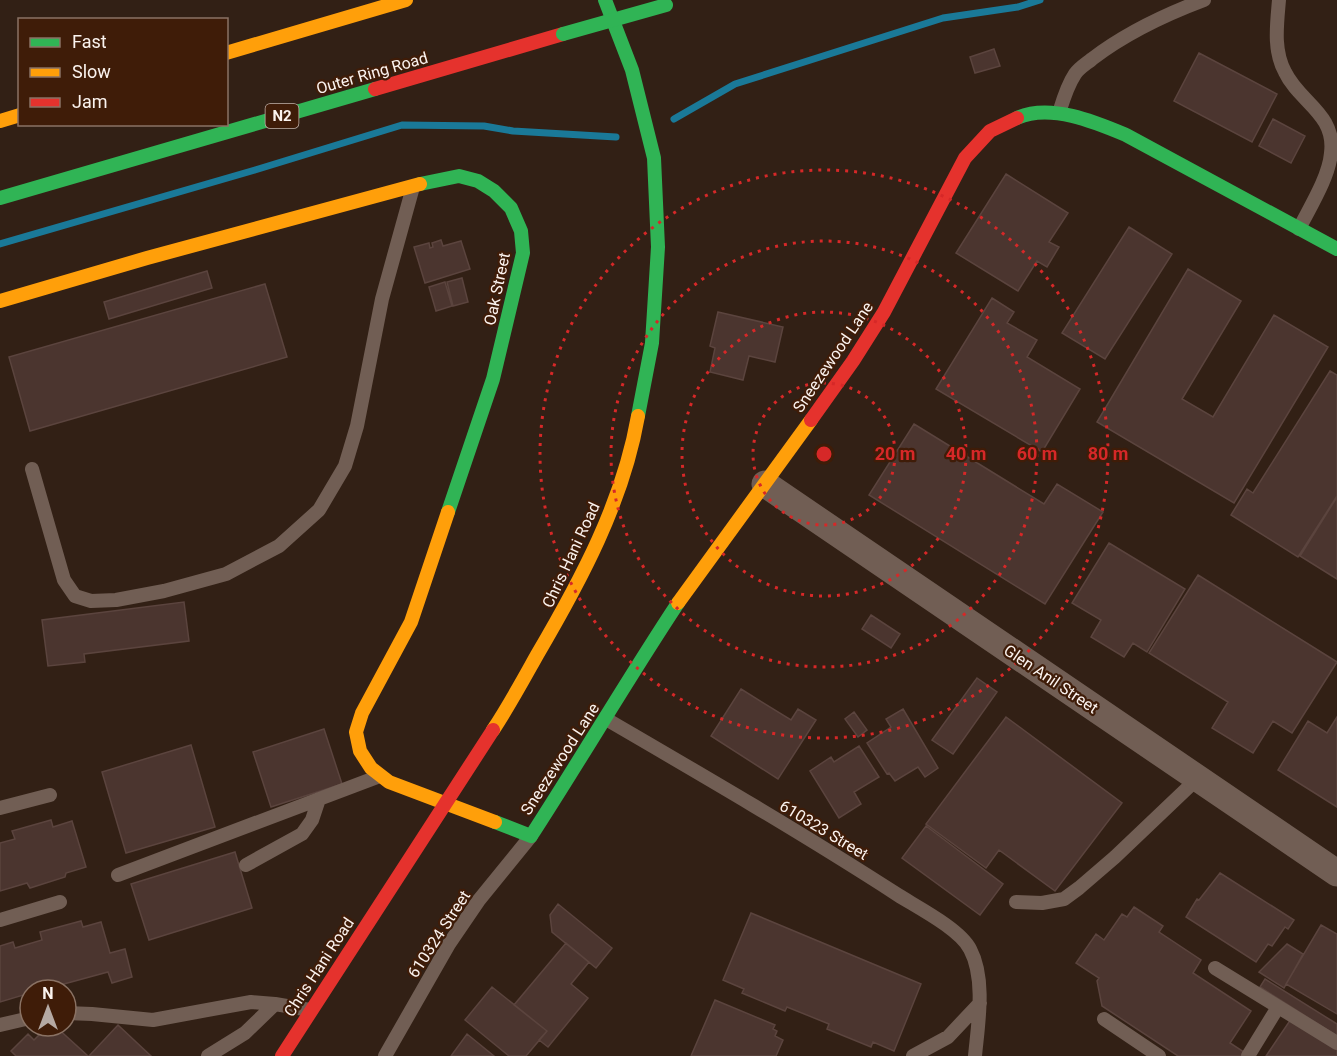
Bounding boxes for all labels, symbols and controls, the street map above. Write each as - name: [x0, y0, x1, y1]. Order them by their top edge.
- legend: [18, 18, 228, 126]
- text: Fast: [72, 31, 107, 52]
- street label: Outer Ring Road: [314, 48, 430, 98]
- text: Slow: [72, 61, 111, 82]
- text: Jam: [72, 91, 108, 112]
- road number: N2: [266, 104, 298, 128]
- street label: Oak Street: [480, 251, 514, 327]
- street label: Sneezewood Lane: [789, 298, 877, 416]
- text: 20 m: [875, 443, 915, 464]
- text: 40 m: [946, 443, 986, 464]
- text: 60 m: [1017, 443, 1057, 464]
- text: 80 m: [1088, 443, 1128, 464]
- centre of rings: [814, 444, 834, 464]
- street label: Chris Hani Road: [538, 499, 604, 611]
- street label: Glen Anil Street: [1000, 641, 1102, 717]
- street label: Sneezewood Lane: [517, 700, 603, 818]
- street label: 610323 Street: [776, 796, 872, 864]
- street label: 610324 Street: [404, 887, 474, 981]
- street label: Chris Hani Road: [280, 914, 358, 1020]
- north arrow: [18, 978, 78, 1038]
- text: N: [42, 984, 54, 1003]

